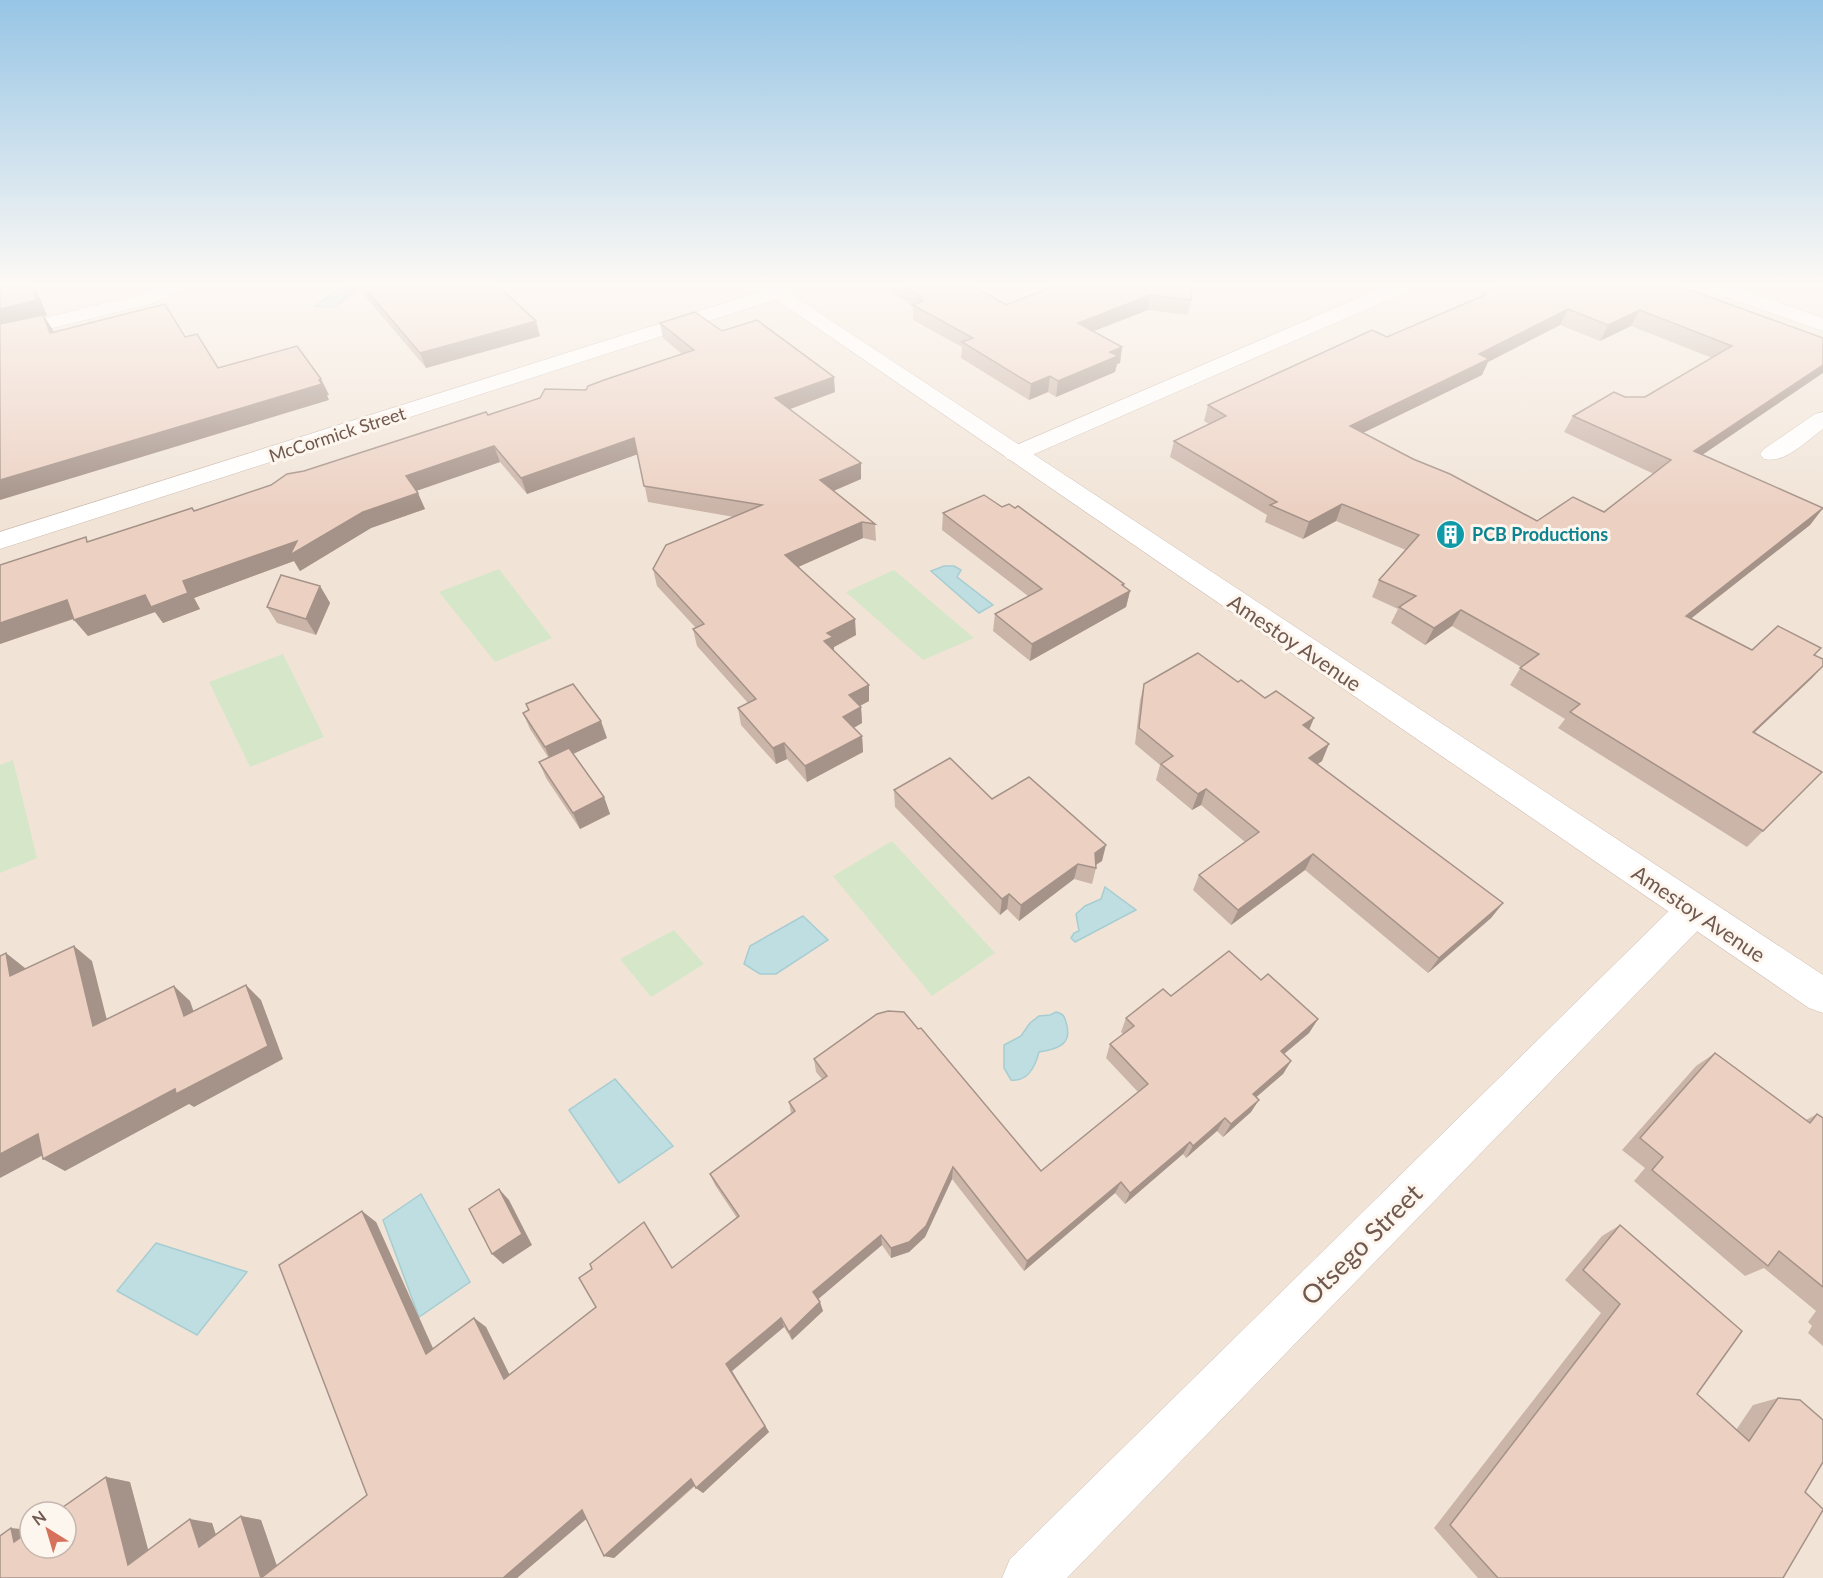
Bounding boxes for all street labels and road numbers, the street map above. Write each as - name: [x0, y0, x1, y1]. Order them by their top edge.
- street label: McCormick Street: [266, 401, 409, 466]
- street label: Amestoy Avenue: [1224, 588, 1366, 696]
- street label: Amestoy Avenue: [1628, 859, 1770, 967]
- street label: Otsego Street: [1294, 1176, 1429, 1311]

